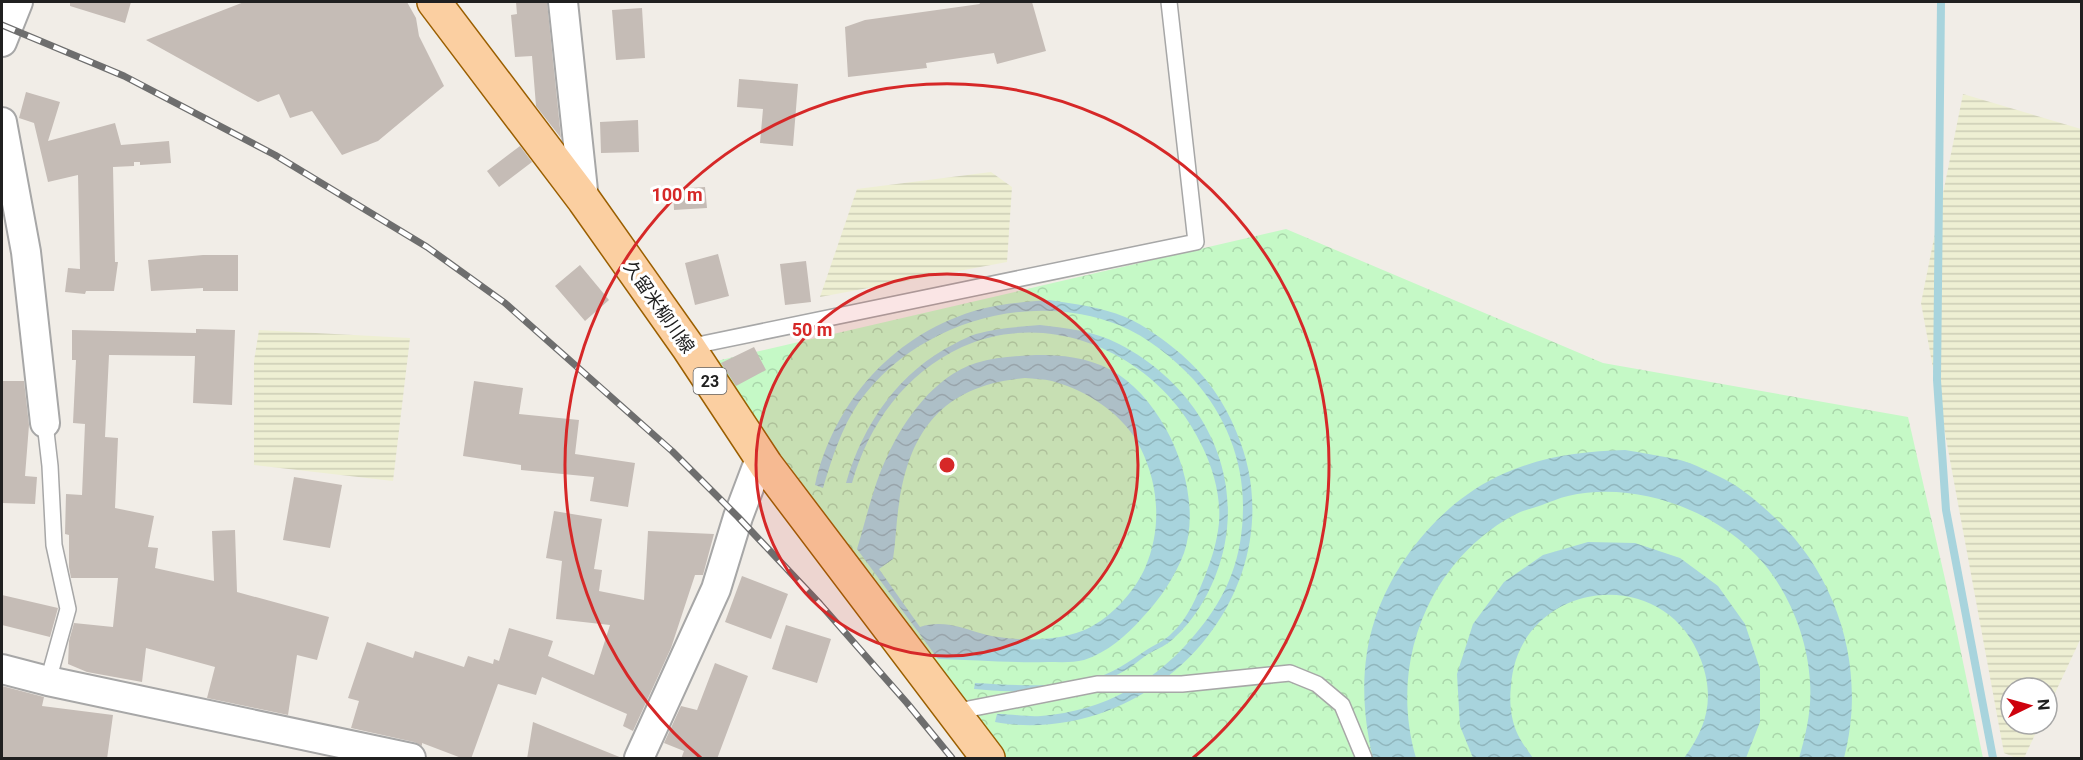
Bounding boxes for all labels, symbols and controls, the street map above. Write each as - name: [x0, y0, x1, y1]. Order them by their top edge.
- text: 100 m: [651, 184, 703, 205]
- street label: 久留米柳川線: [620, 256, 699, 357]
- text: 50 m: [792, 319, 832, 340]
- road number: 23: [694, 368, 726, 394]
- centre of rings: [937, 455, 957, 475]
- north arrow: [1999, 676, 2059, 736]
- text: N: [2033, 698, 2053, 711]

